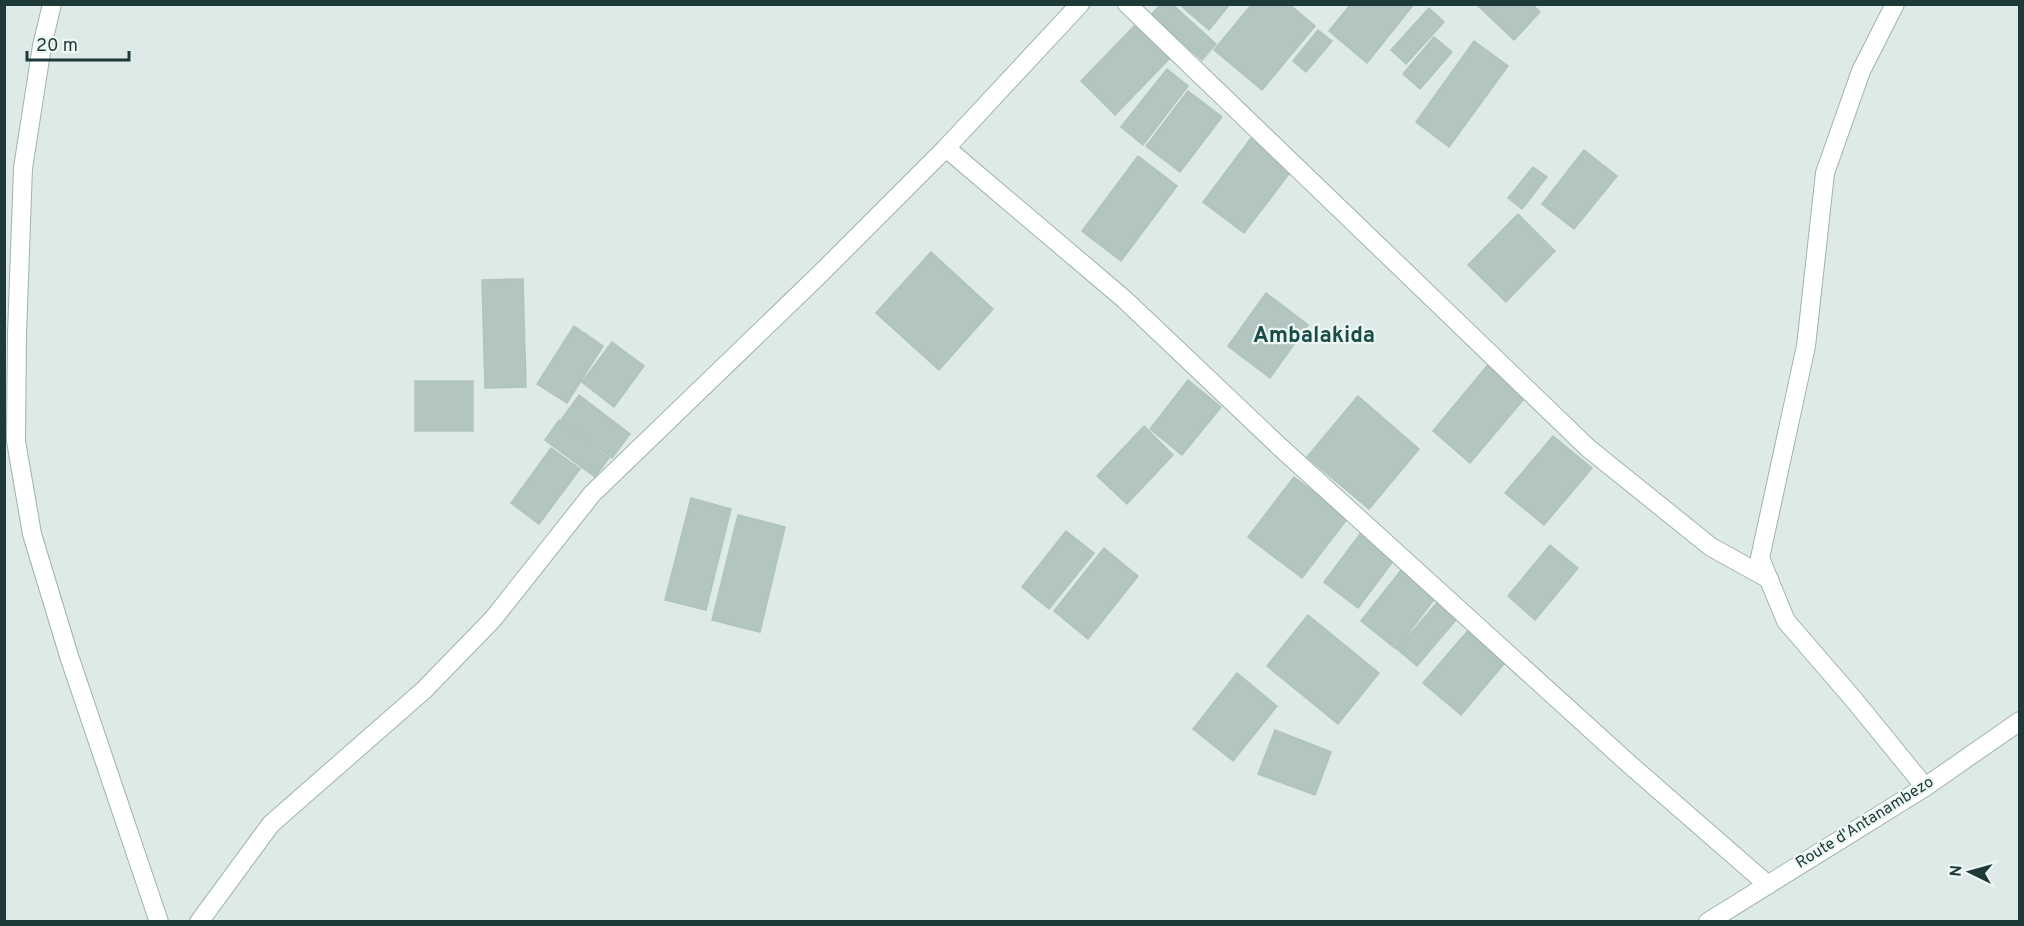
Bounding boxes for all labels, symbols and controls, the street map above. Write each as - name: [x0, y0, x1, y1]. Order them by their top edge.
- scale bar: [27, 24, 129, 62]
- text: 20 m: [36, 35, 78, 58]
- district label: Ambalakida: [1253, 323, 1375, 350]
- street label: Route d'Antanambezo: [1792, 772, 1938, 874]
- north arrow: [1940, 842, 2000, 902]
- text: N: [1947, 864, 1968, 877]

